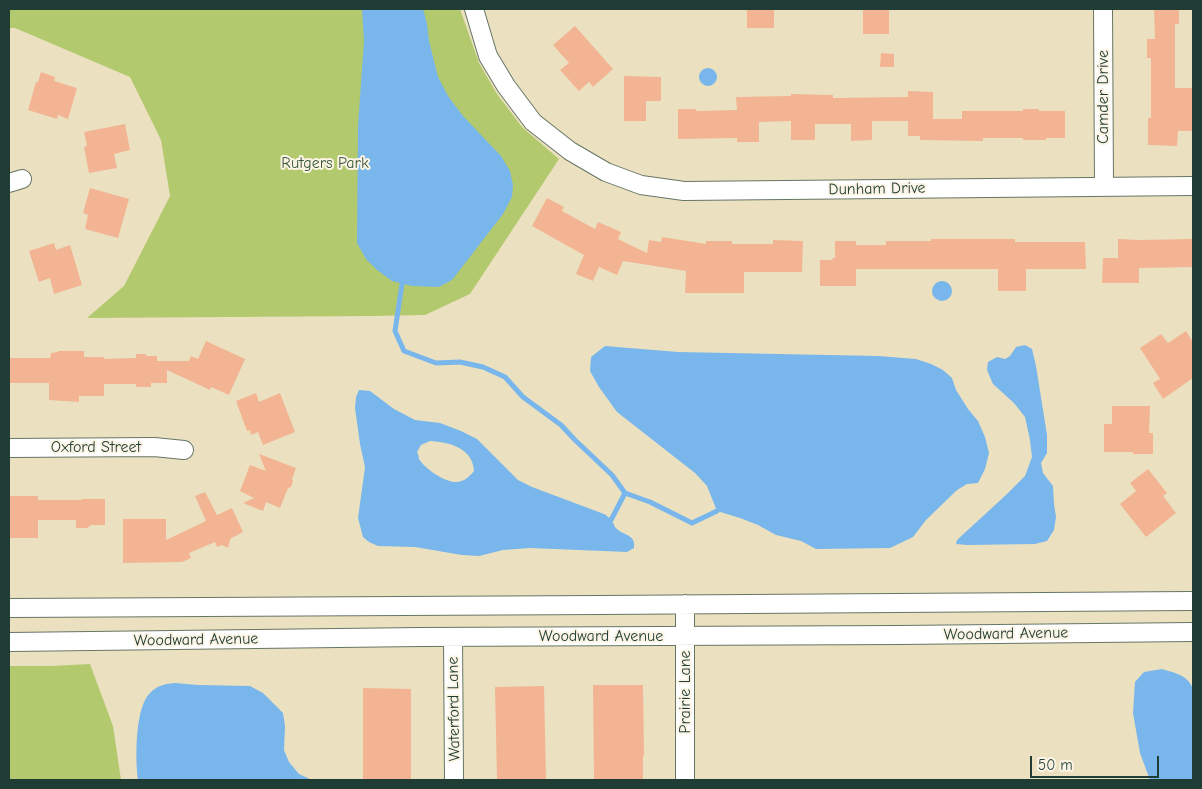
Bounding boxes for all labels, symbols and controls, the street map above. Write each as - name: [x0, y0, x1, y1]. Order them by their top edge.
- street label: Camder Drive: [1093, 50, 1113, 144]
- park label: Rutgers Park: [281, 153, 369, 173]
- street label: Dunham Drive: [828, 179, 926, 199]
- street label: Oxford Street: [51, 437, 141, 457]
- street label: Woodward Avenue: [944, 623, 1068, 645]
- street label: Woodward Avenue: [539, 626, 663, 646]
- street label: Woodward Avenue: [134, 629, 258, 651]
- street label: Prairie Lane: [675, 650, 695, 734]
- street label: Waterford Lane: [443, 656, 465, 762]
- scale bar: [1032, 746, 1161, 778]
- text: 50 m: [1038, 756, 1073, 774]

